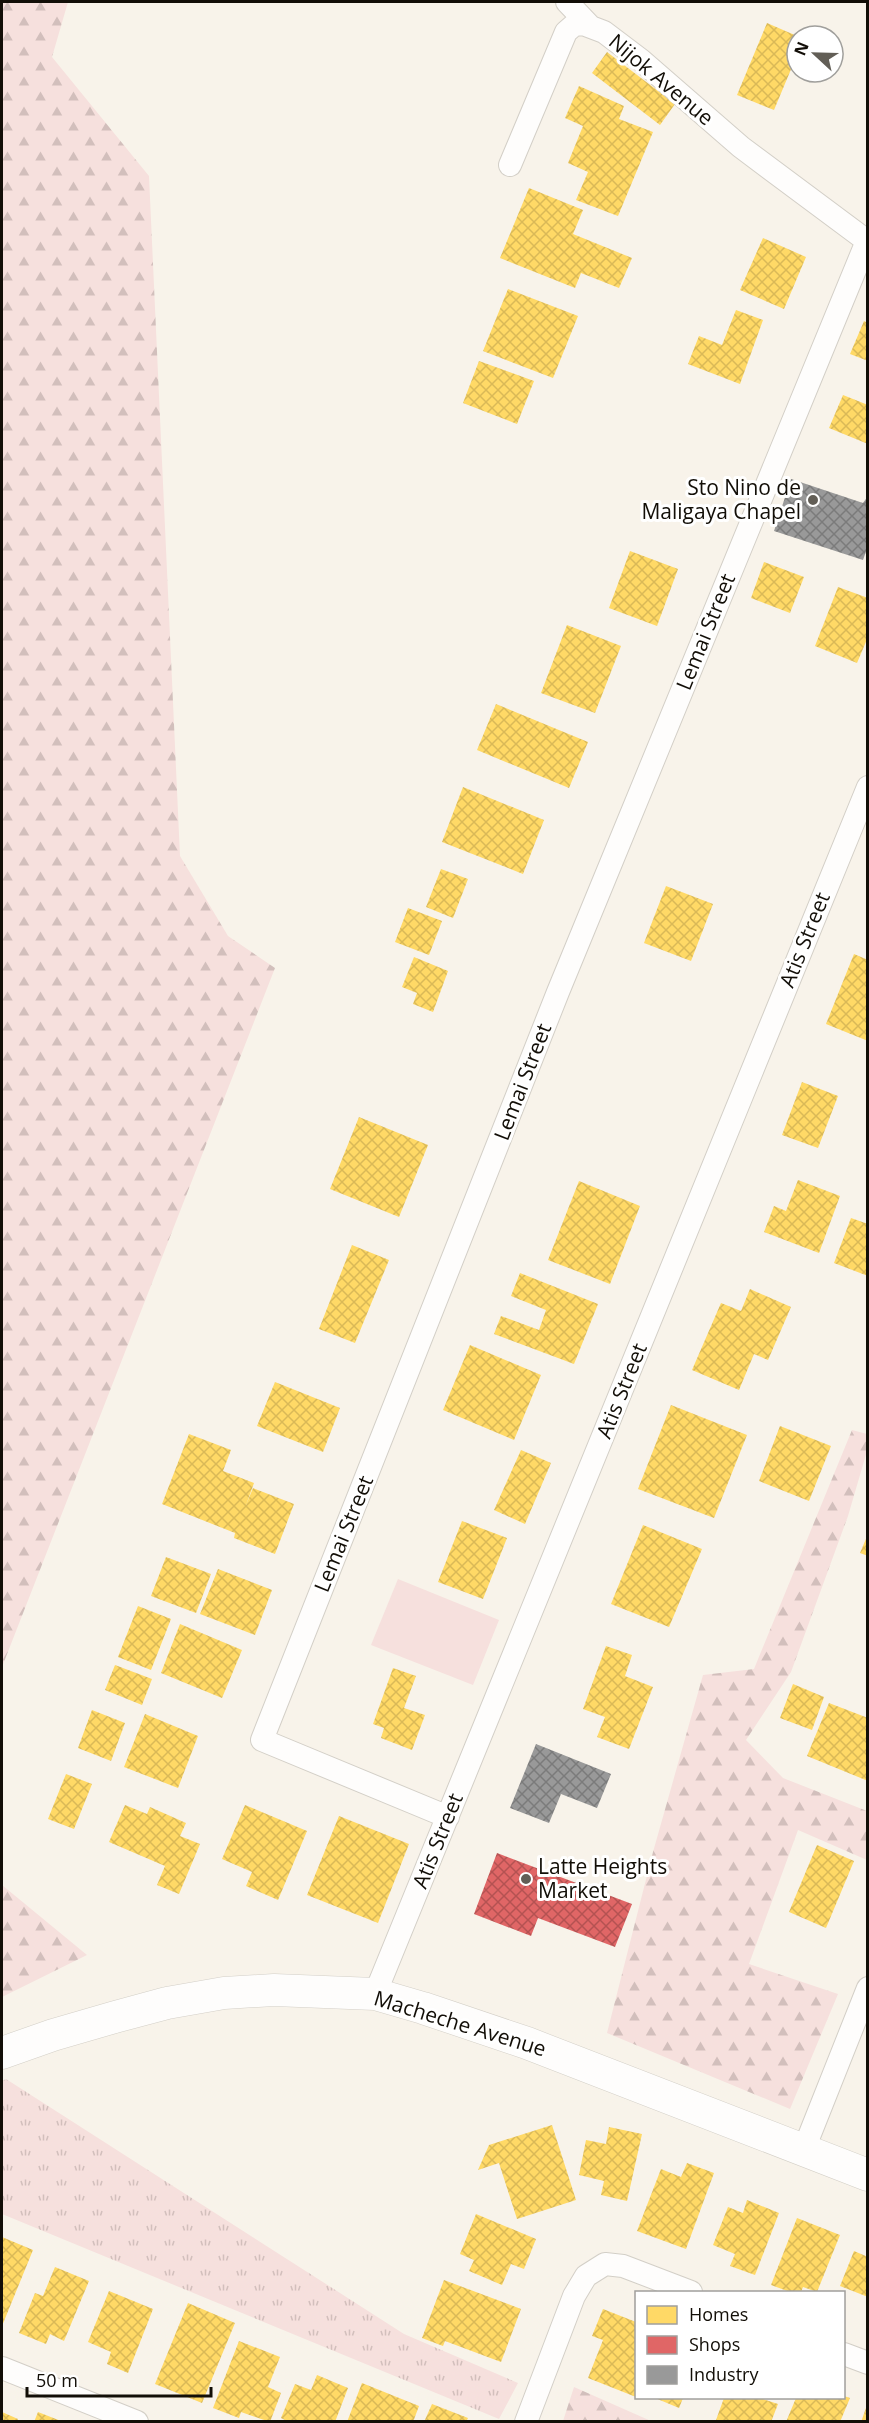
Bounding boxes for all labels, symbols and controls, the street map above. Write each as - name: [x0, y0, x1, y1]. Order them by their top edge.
- north arrow: [785, 24, 845, 84]
- street label: Nijok Avenue: [603, 27, 720, 131]
- text: N: [788, 38, 814, 59]
- place label: Sto Nino de Maligaya Chapel: [641, 473, 801, 525]
- marker: Sto Nino de Maligaya Chapel: [806, 493, 820, 507]
- street label: Lemai Street: [669, 569, 741, 694]
- street label: Atis Street: [772, 888, 836, 991]
- street label: Lemai Street: [487, 1019, 557, 1144]
- street label: Atis Street: [589, 1339, 653, 1442]
- street label: Lemai Street: [307, 1471, 379, 1596]
- street label: Atis Street: [405, 1789, 469, 1892]
- place label: Latte Heights Market: [538, 1852, 667, 1904]
- marker: Latte Heights Market: [519, 1872, 533, 1886]
- street label: Macheche Avenue: [371, 1984, 550, 2063]
- legend: [635, 2291, 845, 2399]
- text: Homes: [689, 2302, 748, 2326]
- text: Shops: [689, 2332, 740, 2356]
- scale bar: [27, 2360, 212, 2398]
- text: Industry: [689, 2362, 759, 2386]
- text: 50 m: [36, 2368, 78, 2392]

